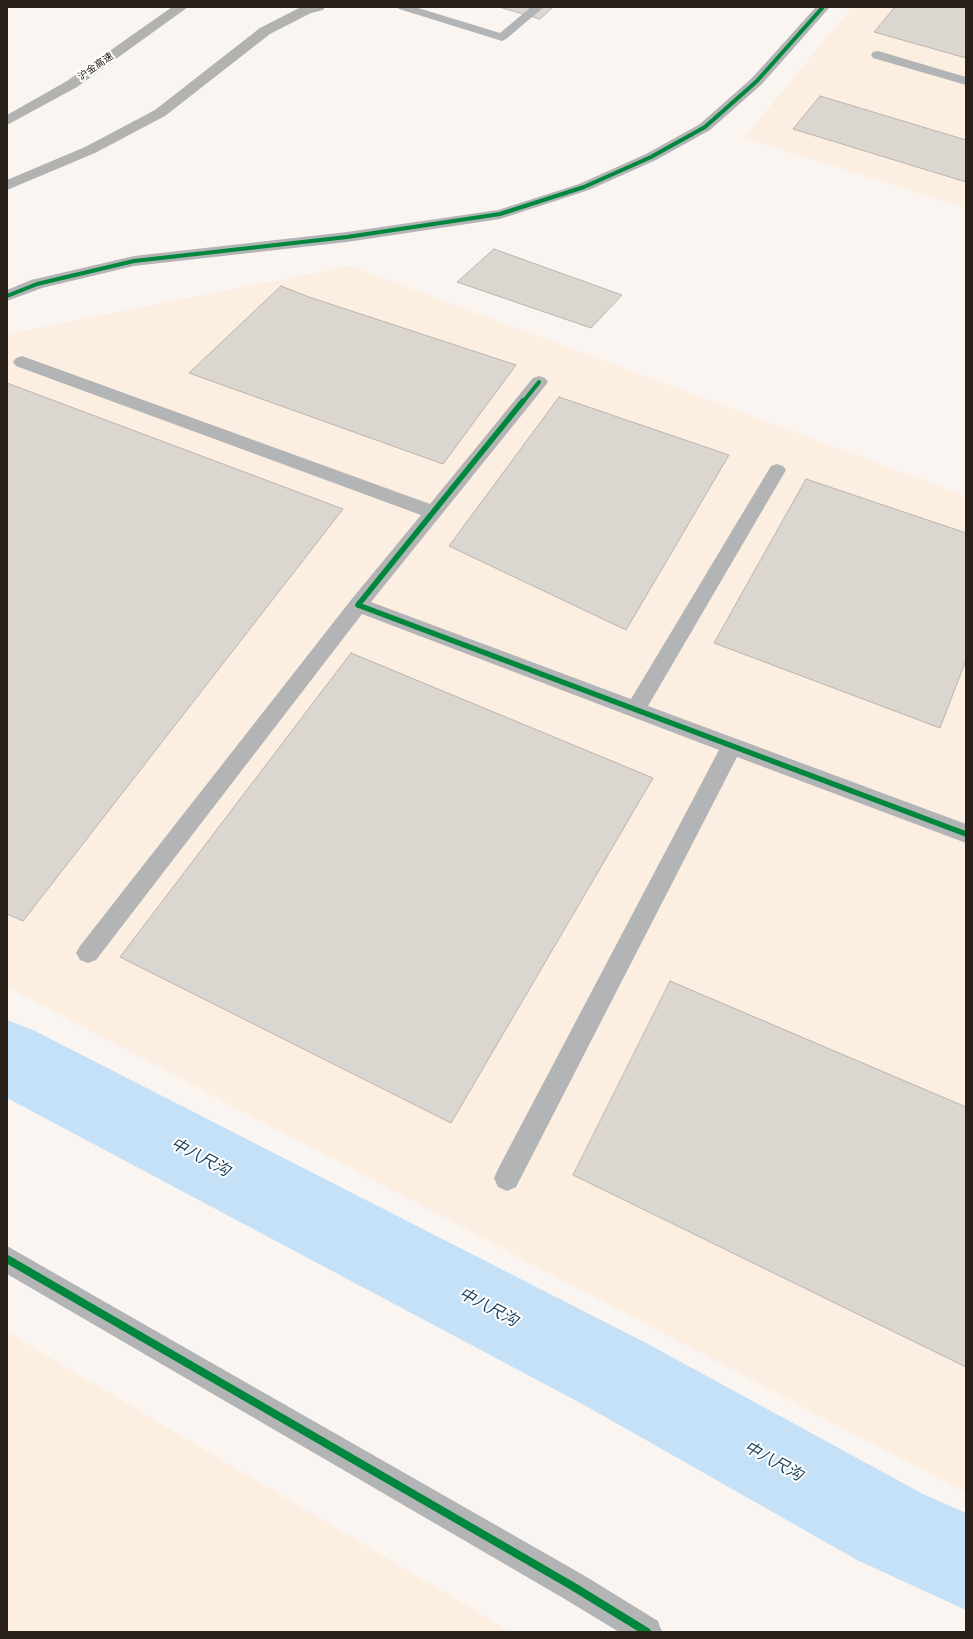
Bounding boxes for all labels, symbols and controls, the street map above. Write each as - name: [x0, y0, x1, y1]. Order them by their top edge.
- street label: 沪金高速: [76, 51, 116, 83]
- water label: 中八尺沟: [167, 1135, 233, 1181]
- water label: 中八尺沟: [455, 1285, 521, 1331]
- water label: 中八尺沟: [740, 1438, 806, 1486]

